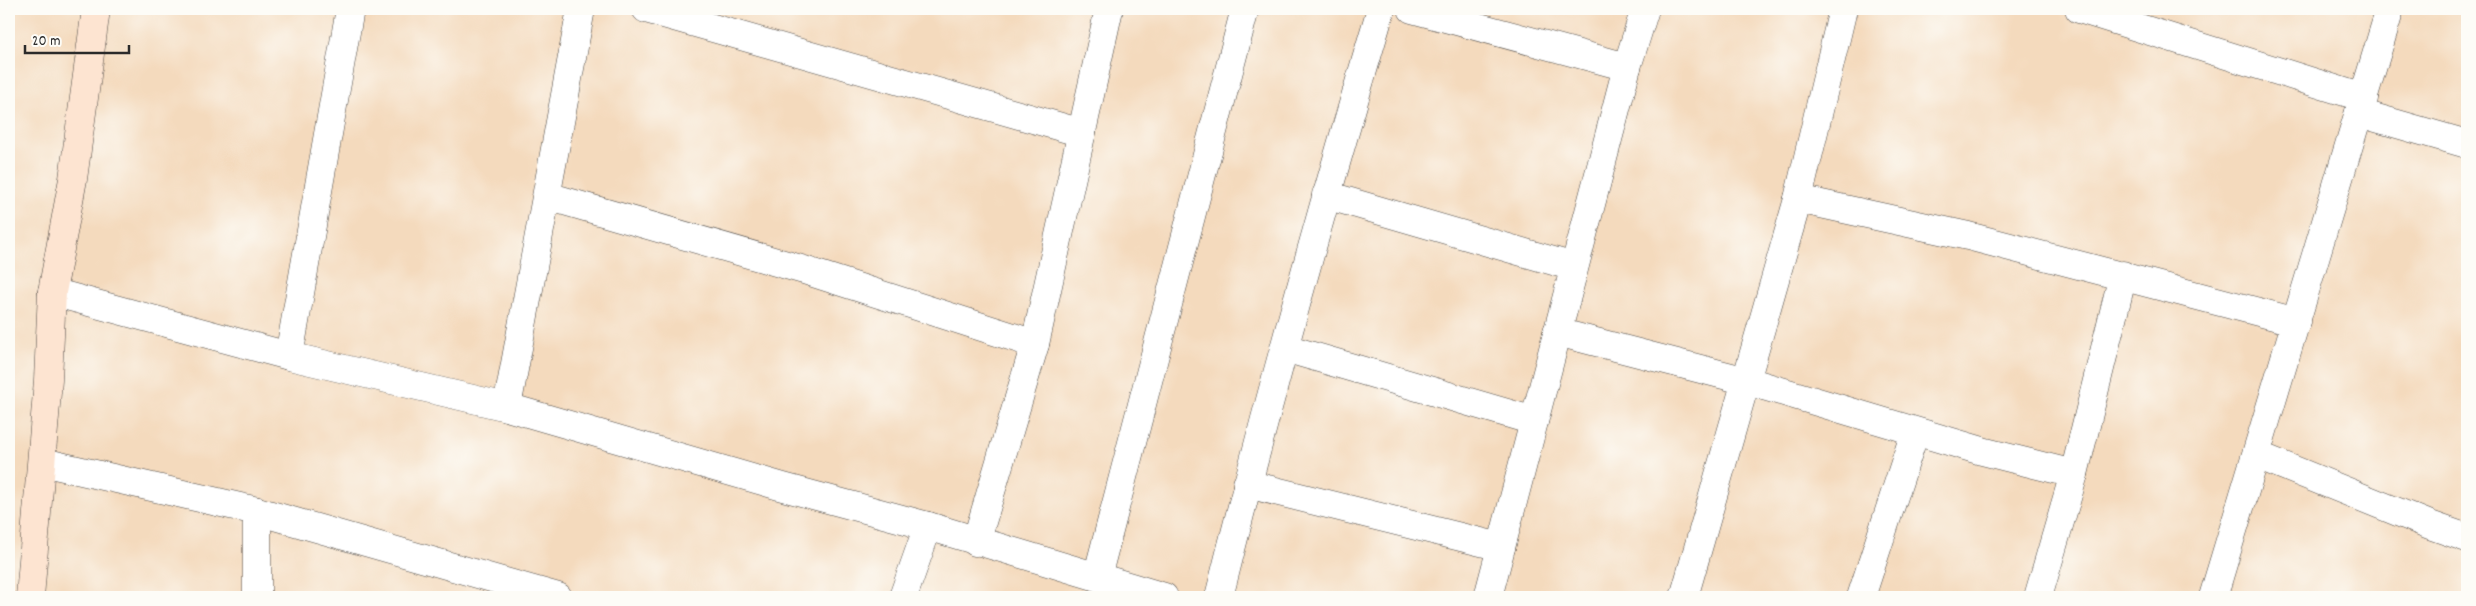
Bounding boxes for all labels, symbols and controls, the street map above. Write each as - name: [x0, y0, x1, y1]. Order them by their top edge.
- scale bar: [25, 22, 129, 54]
- text: 20 m: [32, 31, 60, 53]

